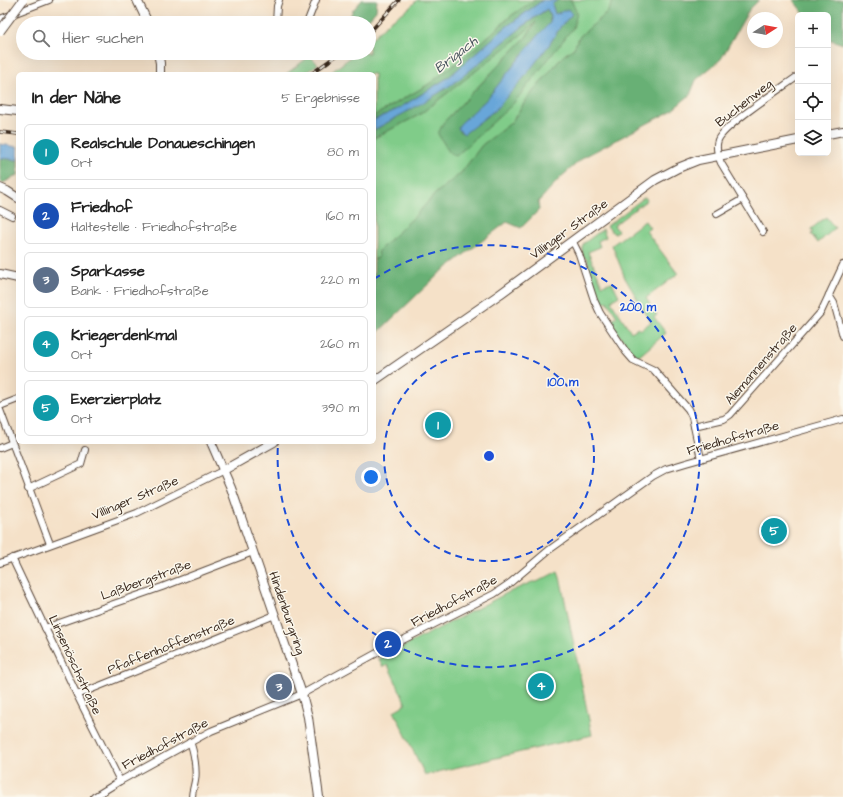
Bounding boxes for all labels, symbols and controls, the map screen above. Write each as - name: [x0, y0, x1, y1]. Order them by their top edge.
- north arrow: [747, 12, 783, 48]
- map controls: [795, 12, 831, 156]
- button: +: [795, 12, 831, 48]
- search box: [16, 16, 376, 60]
- icon: search: [30, 27, 52, 49]
- text: Hier suchen: [62, 28, 143, 49]
- water label: Brigach: [430, 31, 483, 78]
- button: −: [795, 48, 831, 84]
- street label: Buchenweg: [712, 75, 777, 132]
- button: locate: [795, 84, 831, 120]
- text: In der Nähe: [32, 86, 121, 110]
- text: 5 Ergebnisse: [281, 89, 360, 107]
- button: layers: [795, 120, 831, 156]
- text: Realschule Donaueschingen: [71, 133, 255, 154]
- text: 1: [45, 143, 47, 161]
- text: 80 m: [327, 143, 359, 161]
- text: Ort: [71, 154, 92, 172]
- street label: Villinger Straße: [526, 195, 612, 264]
- text: Friedhof: [71, 197, 133, 218]
- text: 2: [42, 207, 50, 225]
- text: 160 m: [326, 207, 359, 225]
- text: Haltestelle · Friedhofstraße: [71, 218, 237, 236]
- text: Sparkasse: [71, 261, 145, 282]
- text: 3: [43, 271, 49, 289]
- text: 220 m: [321, 271, 359, 289]
- text: Bank · Friedhofstraße: [71, 282, 209, 300]
- text: 200 m: [619, 299, 657, 316]
- street label: Alemannenstraße: [721, 319, 801, 409]
- text: Kriegerdenkmal: [71, 325, 177, 346]
- text: 4: [42, 335, 50, 353]
- text: 260 m: [320, 335, 359, 353]
- text: Ort: [71, 346, 92, 364]
- text: 100 m: [548, 374, 579, 391]
- text: Exerzierplatz: [71, 389, 161, 410]
- text: 5: [41, 399, 51, 417]
- text: 390 m: [321, 399, 359, 417]
- text: Ort: [71, 410, 92, 428]
- pin: 1: [425, 410, 451, 440]
- street label: Friedhofstraße: [685, 416, 781, 460]
- centre of rings: [482, 449, 496, 463]
- your location: [361, 467, 381, 487]
- street label: Villinger Straße: [89, 472, 181, 525]
- pin: 5: [761, 516, 787, 546]
- street label: Laßbergstraße: [98, 555, 194, 606]
- street label: Hindenburgring: [263, 569, 310, 657]
- street label: Friedhofstraße: [408, 571, 500, 631]
- street label: Pfaffenhoffenstraße: [105, 611, 237, 679]
- street label: Linsenöschstraße: [44, 612, 106, 718]
- pin: 2: [375, 629, 401, 659]
- pin: 4: [528, 671, 554, 701]
- pin: 3: [266, 672, 292, 702]
- street label: Friedhofstraße: [119, 714, 211, 774]

